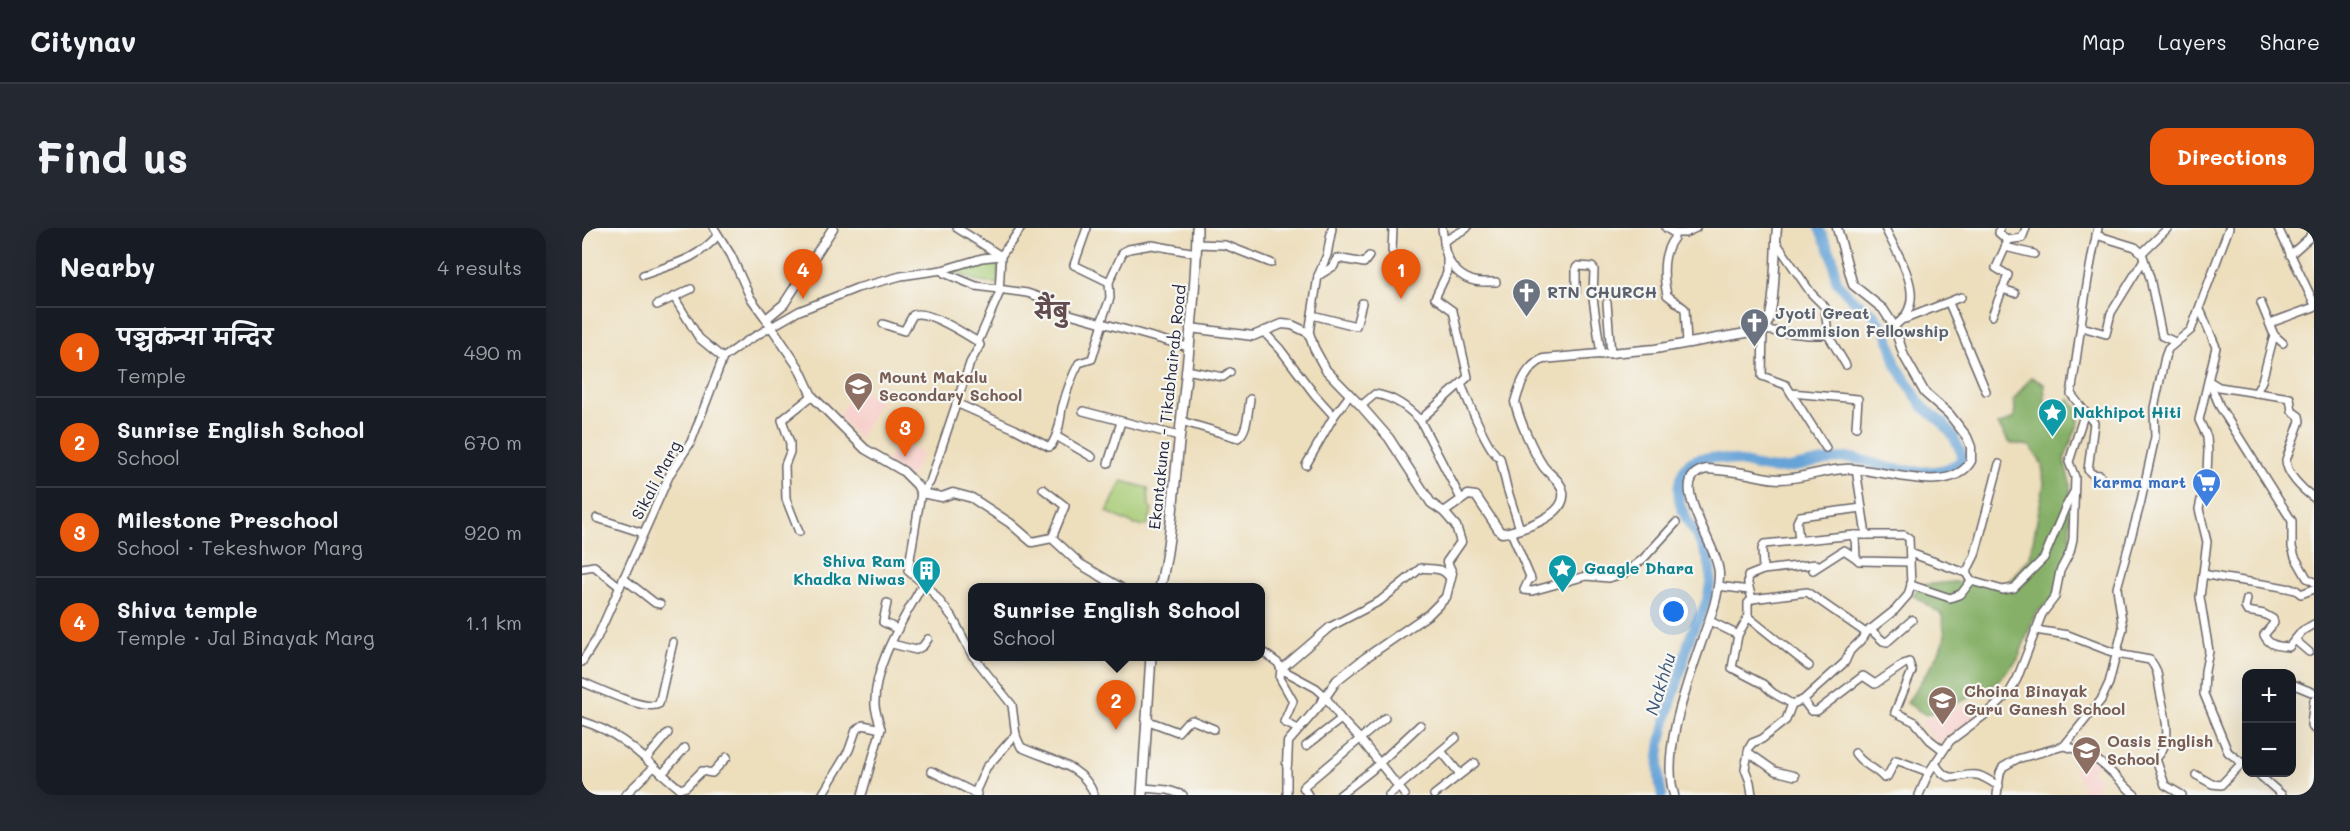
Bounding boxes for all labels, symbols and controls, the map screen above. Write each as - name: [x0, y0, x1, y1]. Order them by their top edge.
- text: Citynav: [30, 23, 136, 59]
- text: Map: [2082, 28, 2125, 55]
- text: Layers: [2158, 28, 2227, 55]
- text: Share: [2260, 28, 2320, 55]
- button: Directions: [2150, 128, 2314, 185]
- text: Find us: [36, 129, 188, 184]
- text: Nearby: [60, 250, 155, 284]
- pin: 4: [784, 250, 822, 299]
- pin: 1: [1382, 250, 1420, 299]
- text: 4 results: [437, 254, 522, 280]
- church icon: RTN CHURCH: [1510, 276, 1542, 318]
- place label: RTN CHURCH: [1547, 281, 1657, 302]
- street label: Ekantakuna - Tikabhairab Road: [1143, 283, 1190, 530]
- district label: सैंबु: [1033, 291, 1071, 328]
- place label: Jyoti Great Commision Fellowship: [1775, 302, 1949, 341]
- church icon: Jyoti Great Commision Fellowship: [1738, 306, 1770, 348]
- text: पञ्चकन्या मन्दिर: [117, 322, 273, 351]
- text: 1: [75, 339, 84, 365]
- text: 490 m: [464, 339, 522, 365]
- text: Temple: [117, 362, 186, 388]
- place label: Mount Makalu Secondary School: [879, 366, 1022, 405]
- school or university icon: Mount Makalu Secondary School: [842, 370, 874, 412]
- place icon: Nakhipot Hiti: [2036, 396, 2068, 438]
- place label: Nakhipot Hiti: [2073, 401, 2182, 422]
- pin: 3: [886, 408, 924, 457]
- text: Sunrise English School: [117, 415, 364, 444]
- text: 2: [74, 429, 85, 455]
- text: 670 m: [464, 429, 522, 455]
- street label: Sikali Marg: [626, 437, 685, 523]
- text: School: [117, 444, 180, 470]
- supermarket icon: karma mart: [2191, 466, 2223, 508]
- place label: karma mart: [2093, 471, 2186, 492]
- text: Milestone Preschool: [117, 505, 338, 534]
- text: 3: [74, 519, 86, 545]
- text: 920 m: [464, 519, 522, 545]
- text: School · Tekeshwor Marg: [117, 534, 363, 560]
- place label: Shiva Ram Khadka Niwas: [793, 550, 905, 589]
- place icon: Gaagle Dhara: [1547, 552, 1579, 594]
- building icon: Shiva Ram Khadka Niwas: [910, 554, 942, 596]
- place label: Gaagle Dhara: [1584, 557, 1694, 578]
- popup: [968, 583, 1265, 661]
- text: Shiva temple: [117, 595, 258, 624]
- text: Sunrise English School: [993, 595, 1240, 624]
- your location: [1659, 597, 1688, 626]
- text: 4: [73, 609, 86, 635]
- text: 1.1 km: [465, 609, 522, 635]
- text: Temple · Jal Binayak Marg: [117, 624, 375, 650]
- text: School: [993, 624, 1056, 650]
- water label: Nakhhu: [1639, 649, 1681, 718]
- map controls: [2242, 669, 2296, 777]
- button: +: [2242, 669, 2296, 723]
- pin: 2: [1096, 680, 1136, 730]
- place label: Choina Binayak Guru Ganesh School: [1964, 680, 2125, 719]
- school or university icon: Choina Binayak Guru Ganesh School: [1927, 684, 1959, 726]
- button: −: [2242, 723, 2296, 777]
- place label: Oasis English School: [2107, 730, 2213, 769]
- school or university icon: Oasis English School: [2070, 734, 2102, 776]

